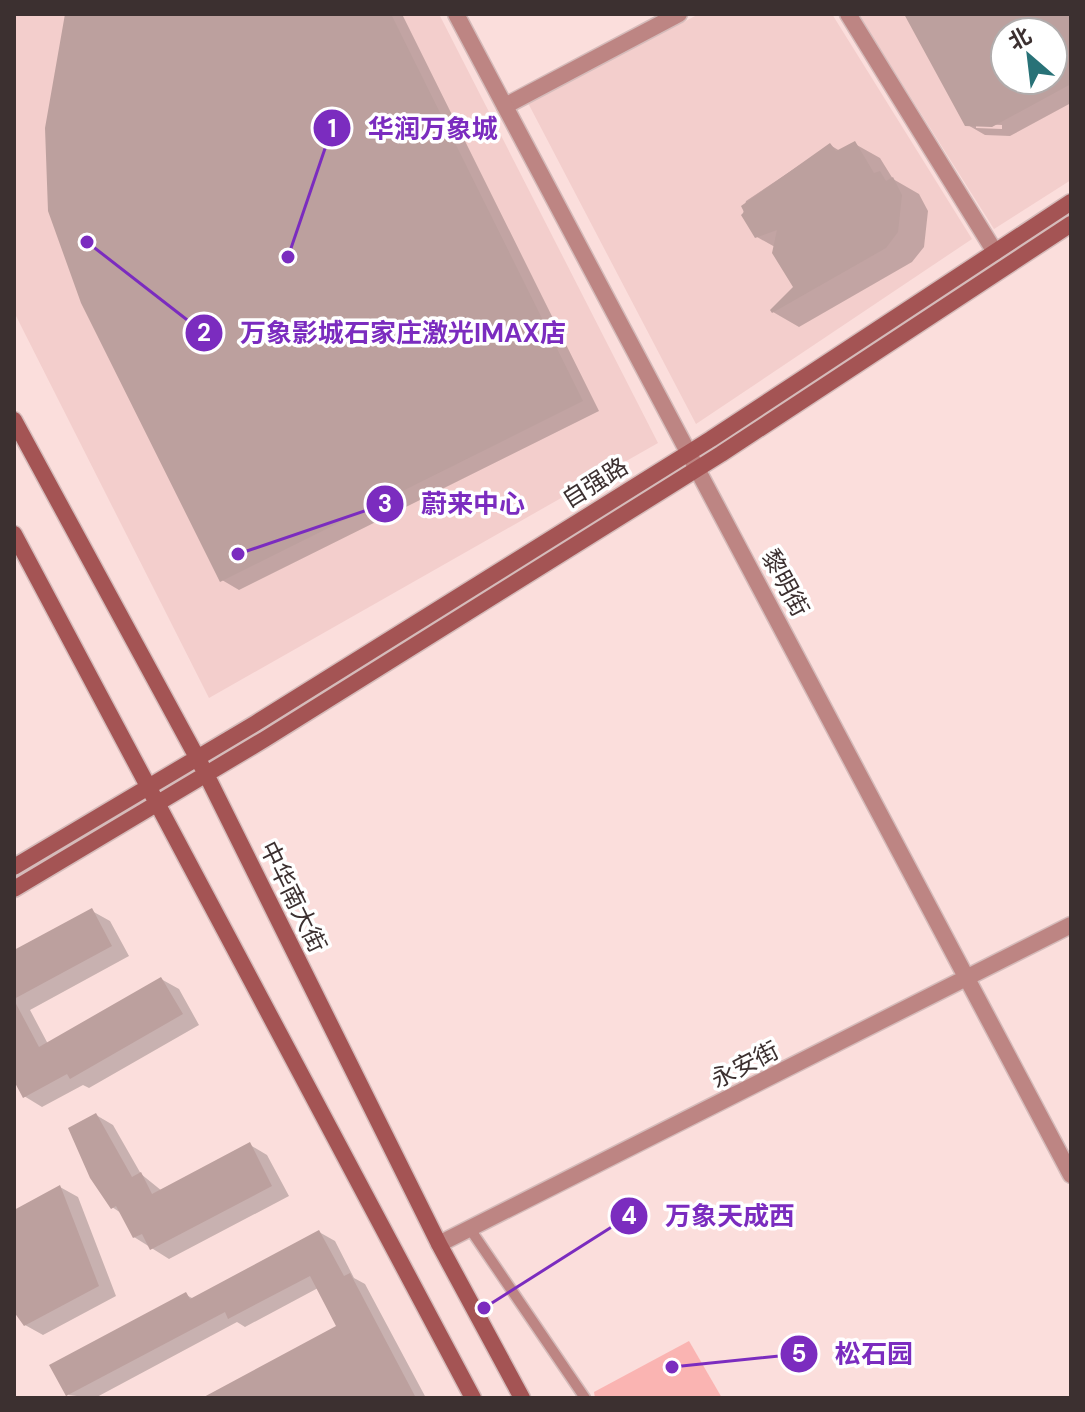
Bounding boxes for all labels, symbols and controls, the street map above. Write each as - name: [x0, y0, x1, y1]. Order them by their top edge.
- north arrow: [989, 16, 1069, 96]
- text: 北: [1003, 21, 1036, 57]
- callout: 华润万象城: [312, 103, 514, 153]
- text: 华润万象城: [368, 112, 498, 146]
- text: 1: [328, 113, 336, 144]
- callout: 万象影城石家庄激光IMAX店: [184, 308, 582, 358]
- text: 万象影城石家庄激光IMAX店: [240, 316, 566, 350]
- text: 2: [197, 317, 211, 348]
- street label: 自强路: [556, 450, 633, 515]
- callout: 蔚来中心: [365, 479, 541, 529]
- text: 蔚来中心: [421, 487, 525, 521]
- text: 3: [378, 488, 392, 519]
- street label: 黎明街: [755, 544, 816, 622]
- street label: 中华南大街: [253, 836, 334, 958]
- street label: 永安街: [706, 1034, 784, 1095]
- callout: 万象天成西: [609, 1191, 811, 1241]
- text: 万象天成西: [665, 1199, 795, 1233]
- text: 4: [621, 1200, 637, 1231]
- callout: 松石园: [779, 1329, 929, 1379]
- text: 松石园: [835, 1337, 913, 1371]
- text: 5: [792, 1338, 806, 1369]

